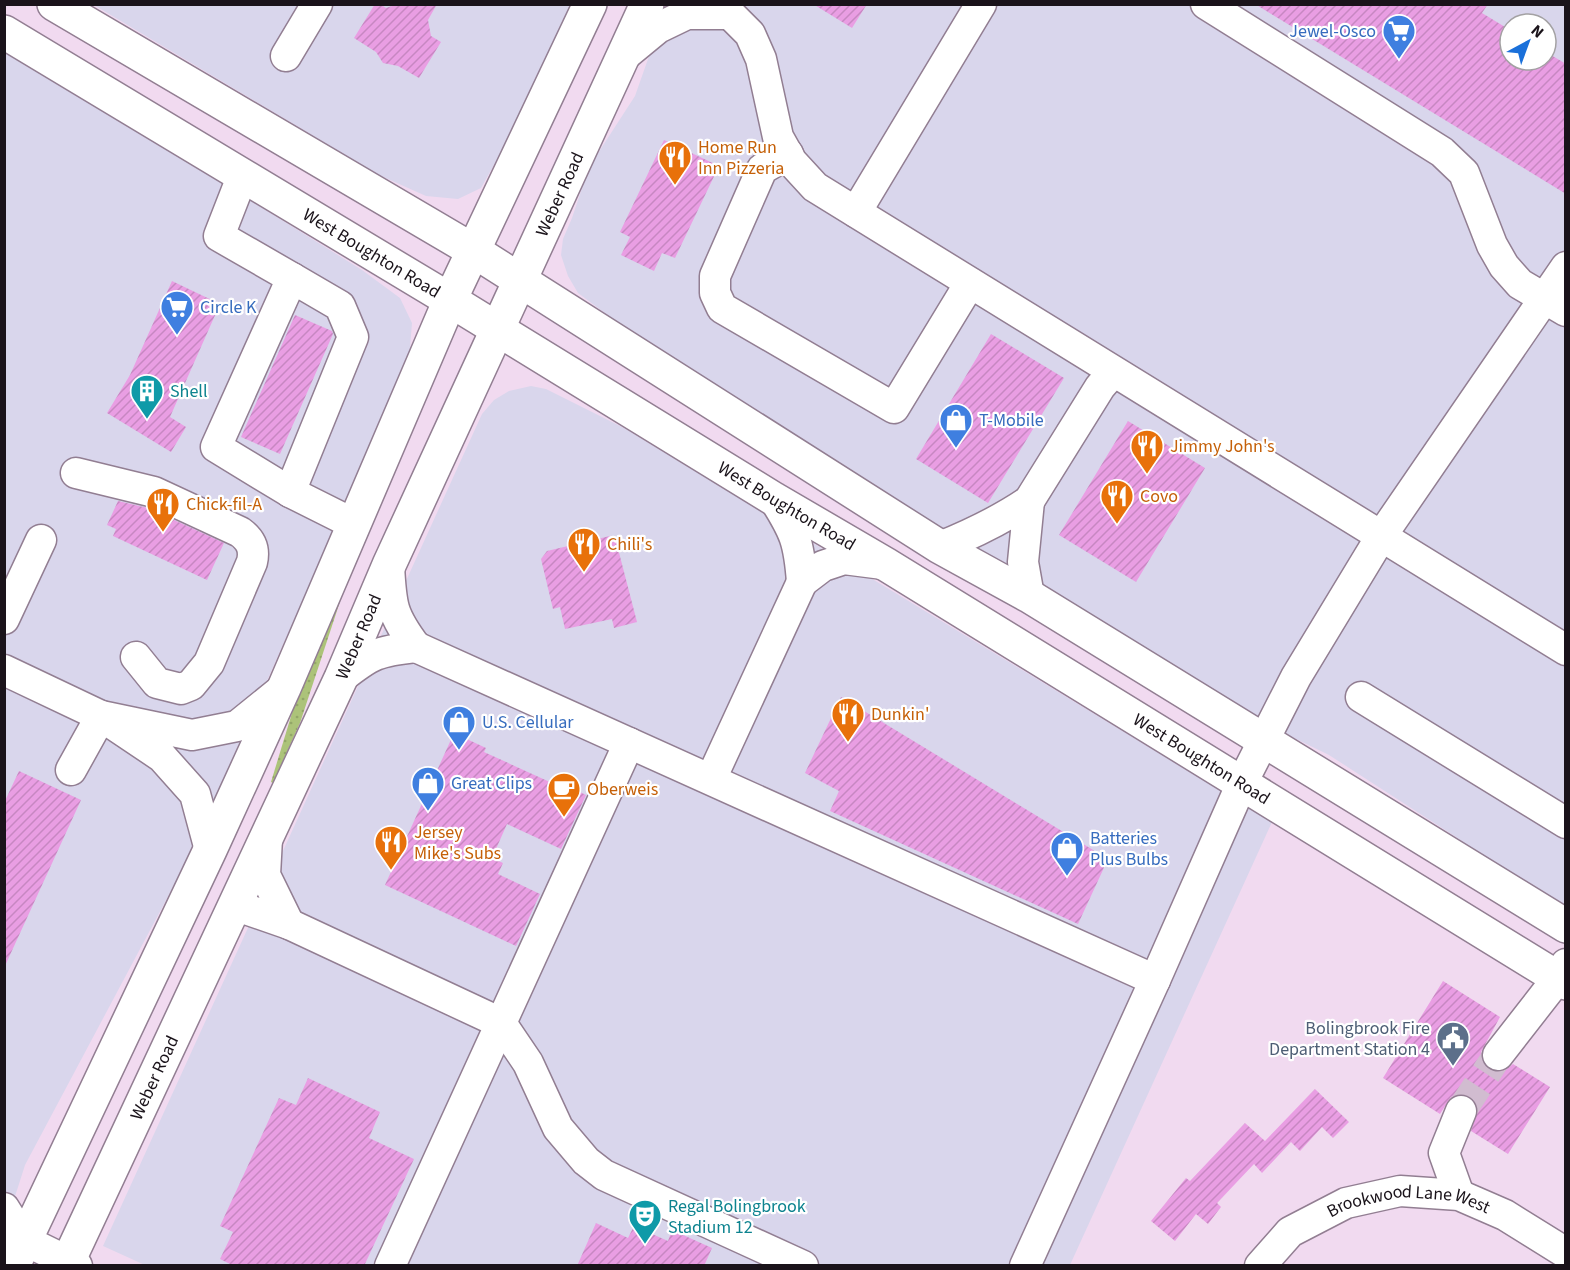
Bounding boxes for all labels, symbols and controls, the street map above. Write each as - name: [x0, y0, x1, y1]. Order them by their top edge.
- north arrow: [1498, 12, 1558, 72]
- supermarket icon: Jewel-Osco: [1381, 13, 1417, 60]
- place label: Jewel-Osco: [1289, 19, 1376, 44]
- text: N: [1526, 20, 1548, 43]
- place label: Home Run Inn Pizzeria: [698, 135, 784, 181]
- restaurant icon: Home Run Inn Pizzeria: [657, 139, 693, 186]
- street label: Weber Road: [529, 148, 590, 241]
- street label: West Boughton Road: [298, 202, 445, 304]
- supermarket icon: Circle K: [159, 289, 195, 336]
- place label: Circle K: [200, 295, 257, 320]
- building icon: Shell: [129, 373, 165, 420]
- place label: Shell: [170, 379, 208, 404]
- shop icon: T-Mobile: [938, 402, 974, 449]
- place label: T-Mobile: [979, 408, 1044, 433]
- restaurant icon: Jimmy John's: [1129, 428, 1165, 475]
- place label: Jimmy John's: [1170, 434, 1275, 459]
- street label: West Boughton Road: [713, 455, 860, 557]
- restaurant icon: Covo: [1099, 478, 1135, 525]
- place label: Covo: [1140, 484, 1178, 509]
- restaurant icon: Chick-fil-A: [145, 486, 181, 533]
- place label: Chick-fil-A: [186, 492, 262, 517]
- restaurant icon: Chili's: [566, 526, 602, 573]
- place label: Chili's: [607, 532, 652, 557]
- street label: Weber Road: [329, 590, 388, 683]
- restaurant icon: Dunkin': [830, 696, 866, 743]
- place label: Dunkin': [871, 702, 929, 727]
- shop icon: U.S. Cellular: [441, 704, 477, 751]
- street label: West Boughton Road: [1128, 707, 1275, 810]
- place label: U.S. Cellular: [482, 710, 574, 735]
- shop icon: Great Clips: [410, 765, 446, 812]
- place label: Great Clips: [451, 771, 532, 796]
- cafe icon: Oberweis: [546, 771, 582, 818]
- place label: Oberweis: [587, 777, 658, 802]
- place label: Jersey Mike's Subs: [414, 820, 501, 866]
- restaurant icon: Jersey Mike's Subs: [373, 824, 409, 871]
- place label: Batteries Plus Bulbs: [1090, 826, 1168, 872]
- shop icon: Batteries Plus Bulbs: [1049, 830, 1085, 877]
- place label: Bolingbrook Fire Department Station 4: [1269, 1016, 1430, 1062]
- public building icon: Bolingbrook Fire Department Station 4: [1435, 1020, 1471, 1067]
- street label: Weber Road: [124, 1031, 185, 1124]
- street label: Brookwood Lane West: [1322, 1178, 1494, 1223]
- place label: Regal Bolingbrook Stadium 12: [668, 1194, 806, 1240]
- theatre icon: Regal Bolingbrook Stadium 12: [627, 1198, 663, 1245]

